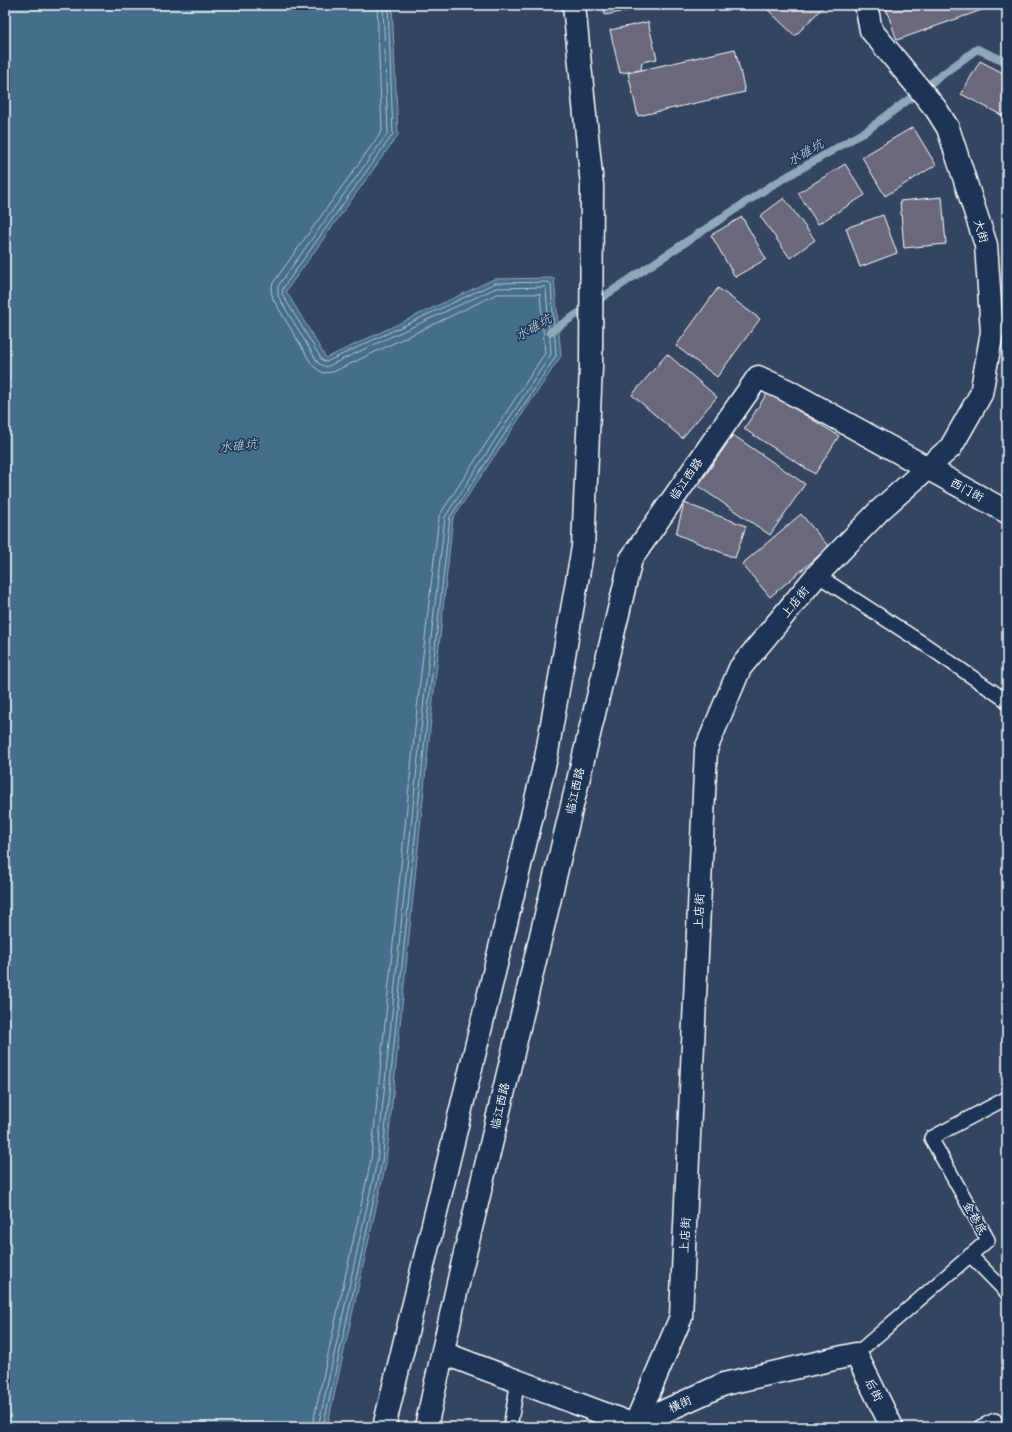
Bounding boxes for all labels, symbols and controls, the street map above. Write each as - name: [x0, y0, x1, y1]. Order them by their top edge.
- water label: 水碓坑: [784, 134, 828, 170]
- street label: 大街: [971, 217, 992, 245]
- water label: 水碓坑: [512, 309, 556, 345]
- water label: 水碓坑: [218, 435, 260, 456]
- street label: 临江西路: [666, 455, 706, 503]
- street label: 西门街: [948, 474, 987, 505]
- street label: 上店街: [777, 583, 812, 620]
- street label: 临江西路: [562, 766, 587, 816]
- street label: 上店街: [690, 893, 707, 929]
- street label: 临江西路: [487, 1081, 512, 1131]
- street label: 金巷底: [960, 1198, 991, 1237]
- street label: 上店街: [676, 1217, 693, 1253]
- street label: 后街: [862, 1376, 887, 1404]
- street label: 横街: [666, 1392, 694, 1415]

